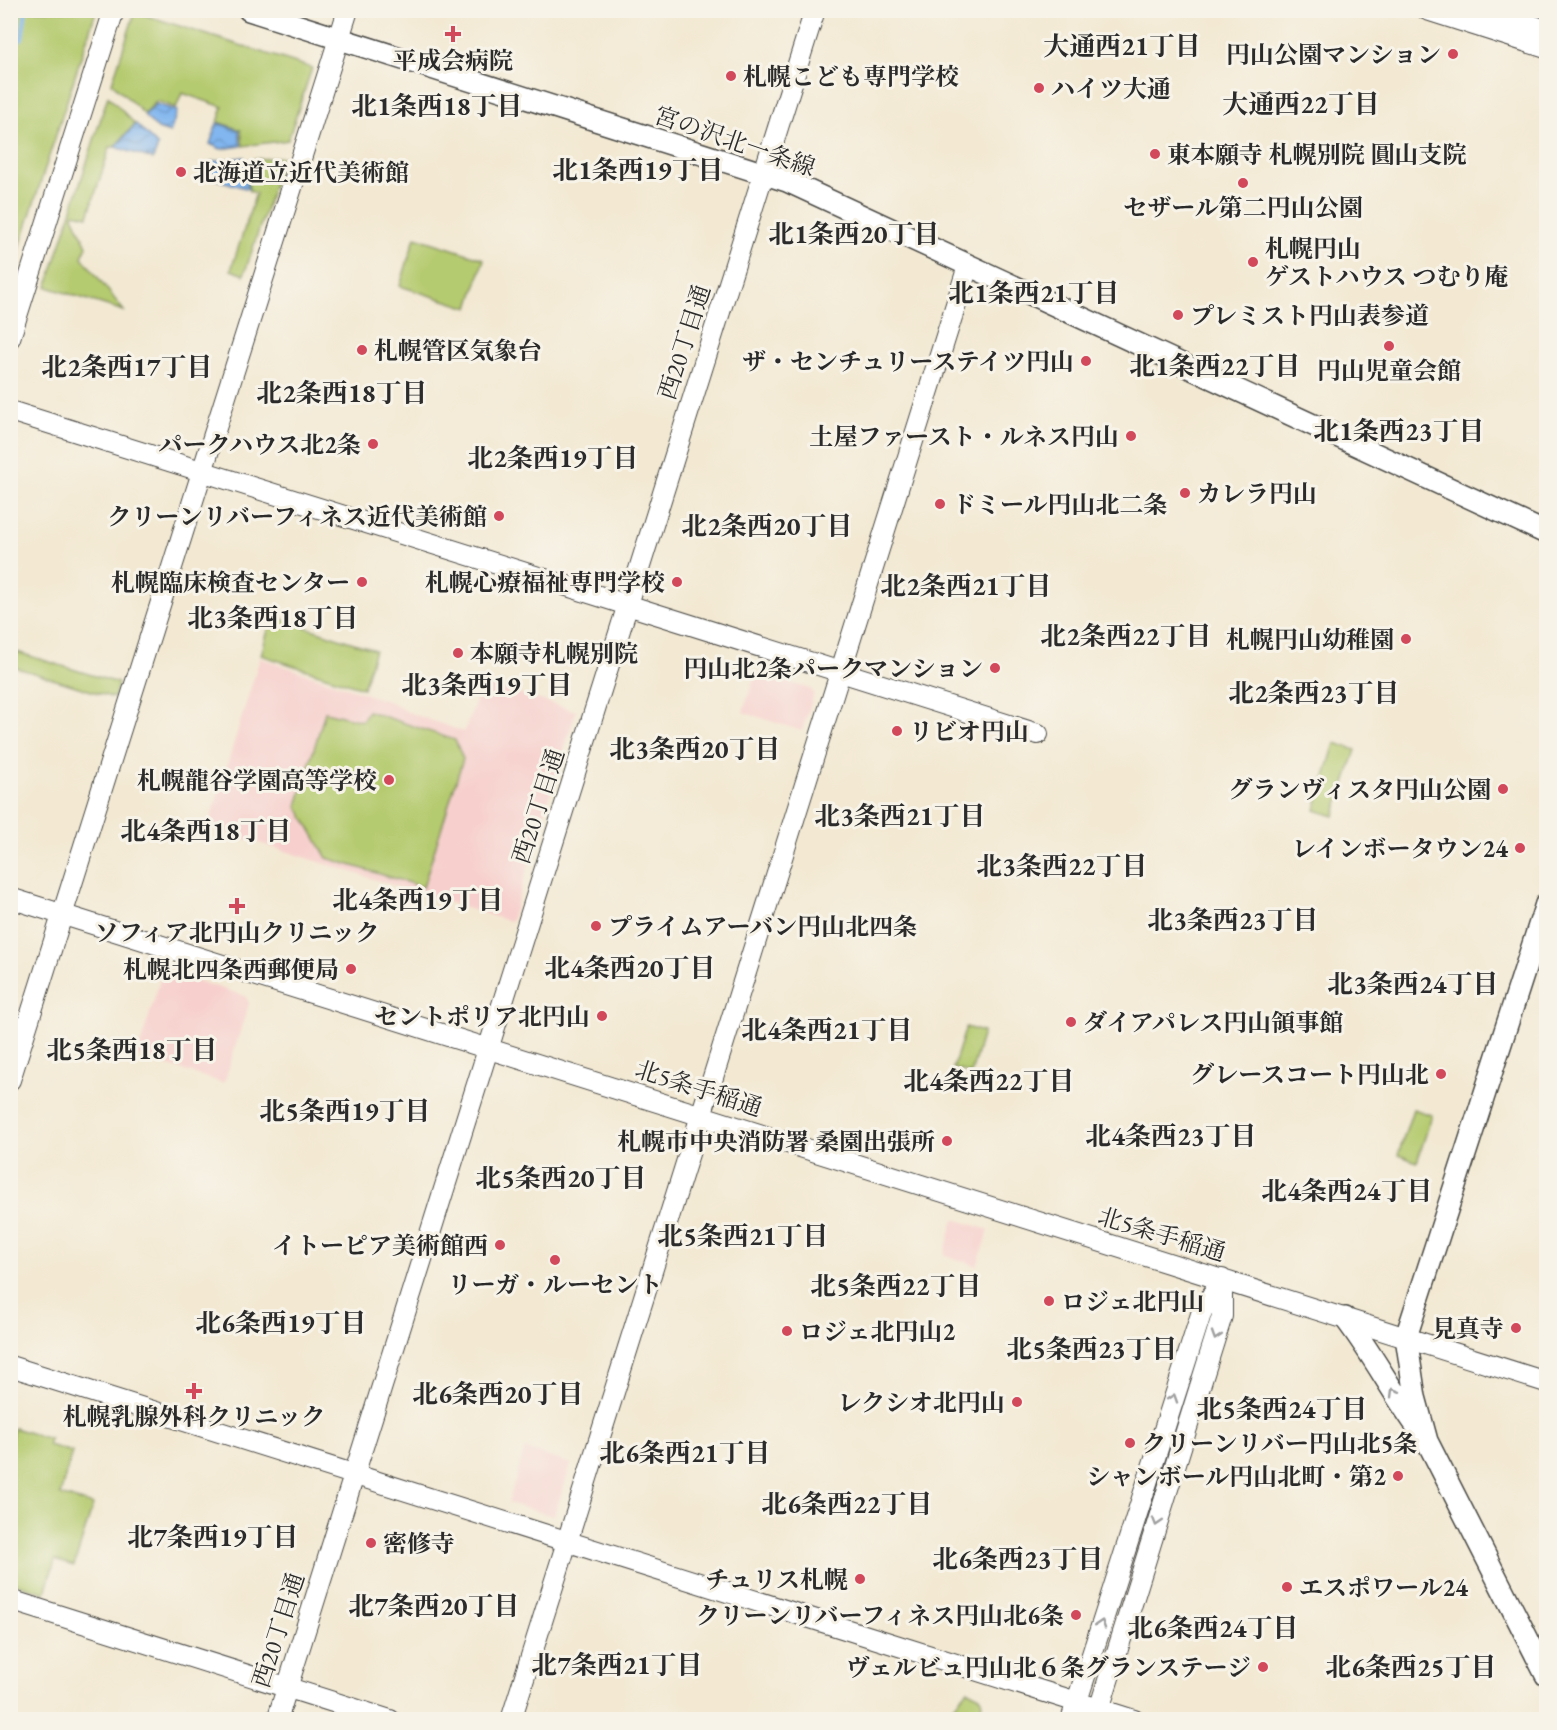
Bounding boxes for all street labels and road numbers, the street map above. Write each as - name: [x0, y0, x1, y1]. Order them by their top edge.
- street label: 宮の沢北一条線: [651, 99, 819, 183]
- street label: 西20丁目通: [651, 281, 717, 403]
- street label: 西20丁目通: [505, 745, 571, 867]
- street label: 北5条手稲通: [632, 1053, 766, 1123]
- street label: 北5条手稲通: [1095, 1200, 1229, 1268]
- street label: 西20丁目通: [245, 1569, 311, 1691]

